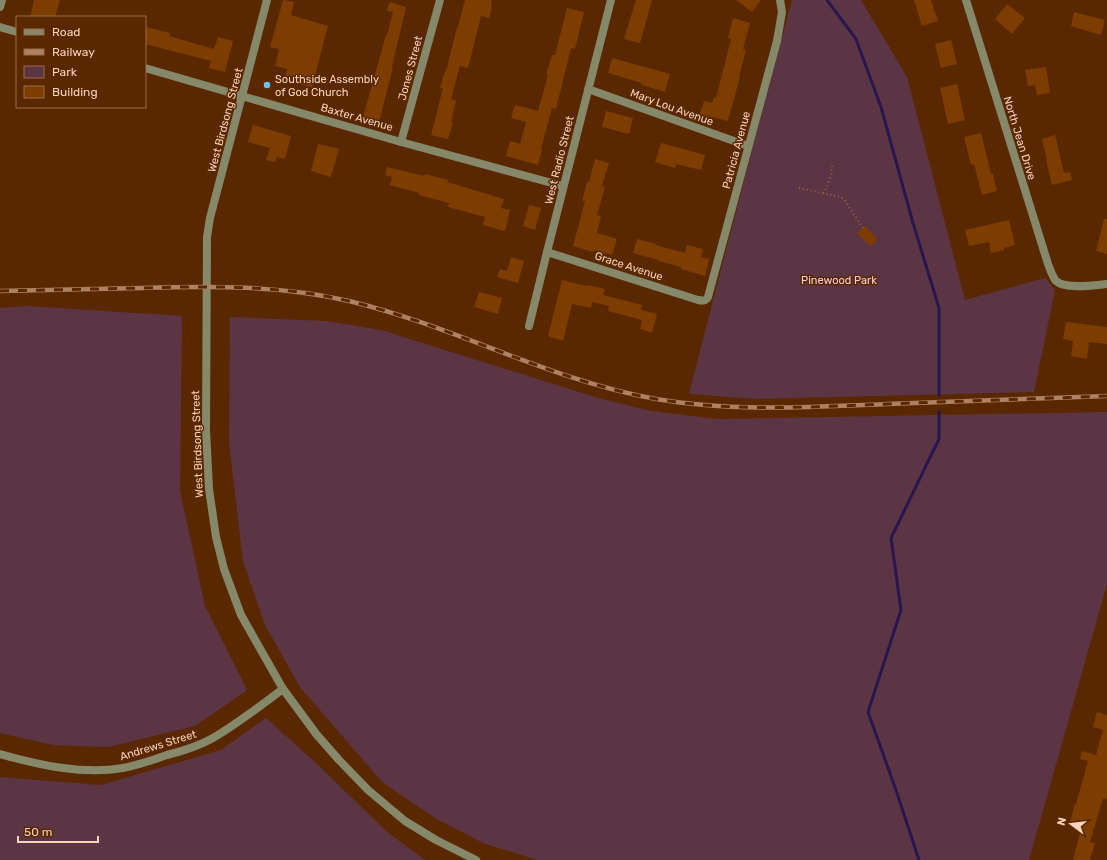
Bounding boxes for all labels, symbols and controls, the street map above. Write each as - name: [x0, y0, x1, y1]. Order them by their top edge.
- legend: [16, 16, 146, 108]
- text: Road: [52, 25, 80, 39]
- street label: Jones Street: [396, 34, 426, 102]
- text: Railway: [52, 45, 95, 59]
- text: Park: [52, 65, 78, 79]
- street label: West Birdsong Street: [205, 66, 246, 174]
- place label: Southside Assembly of God Church: [275, 73, 379, 99]
- marker: Southside Assembly of God Church: [262, 80, 272, 90]
- text: Building: [52, 85, 98, 99]
- street label: Mary Lou Avenue: [629, 86, 715, 129]
- street label: North Jean Drive: [1001, 95, 1038, 182]
- street label: Baxter Avenue: [319, 101, 395, 134]
- street label: Patricia Avenue: [720, 110, 753, 190]
- street label: West Radio Street: [542, 114, 577, 206]
- street label: Grace Avenue: [593, 249, 665, 284]
- park label: Pinewood Park: [801, 274, 877, 287]
- street label: West Birdsong Street: [189, 389, 206, 498]
- street label: Andrews Street: [118, 727, 199, 763]
- north arrow: [1051, 804, 1091, 844]
- text: N: [1055, 816, 1069, 827]
- scale bar: [18, 818, 98, 844]
- text: 50 m: [24, 825, 52, 839]

